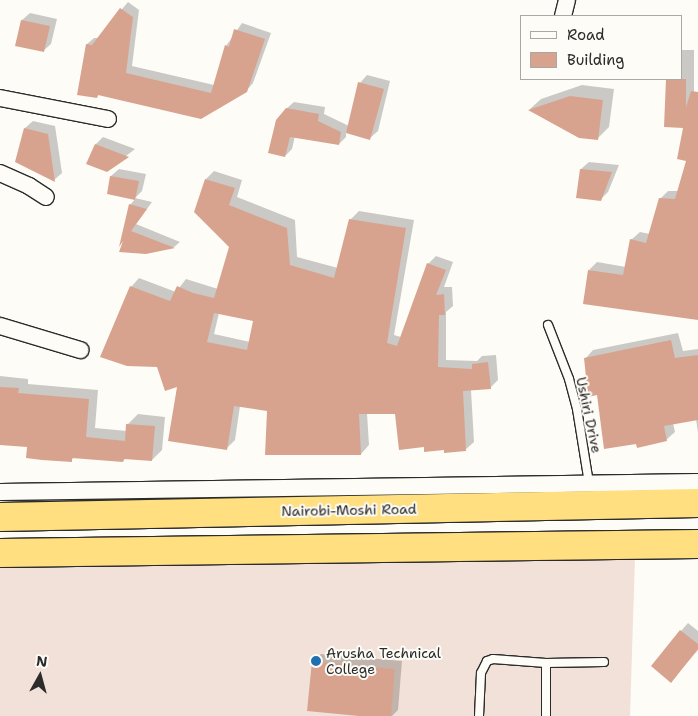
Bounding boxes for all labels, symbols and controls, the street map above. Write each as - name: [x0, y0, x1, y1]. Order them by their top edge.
- legend: [520, 15, 683, 80]
- text: Road: [567, 25, 605, 45]
- text: Building: [567, 50, 624, 70]
- street label: Ushiri Drive: [573, 375, 605, 455]
- street label: Nairobi-Moshi Road: [281, 500, 417, 520]
- place label: Arusha Technical College: [326, 645, 441, 678]
- north arrow: [15, 651, 65, 701]
- text: N: [35, 652, 48, 671]
- marker: Arusha Technical College: [310, 655, 322, 667]

